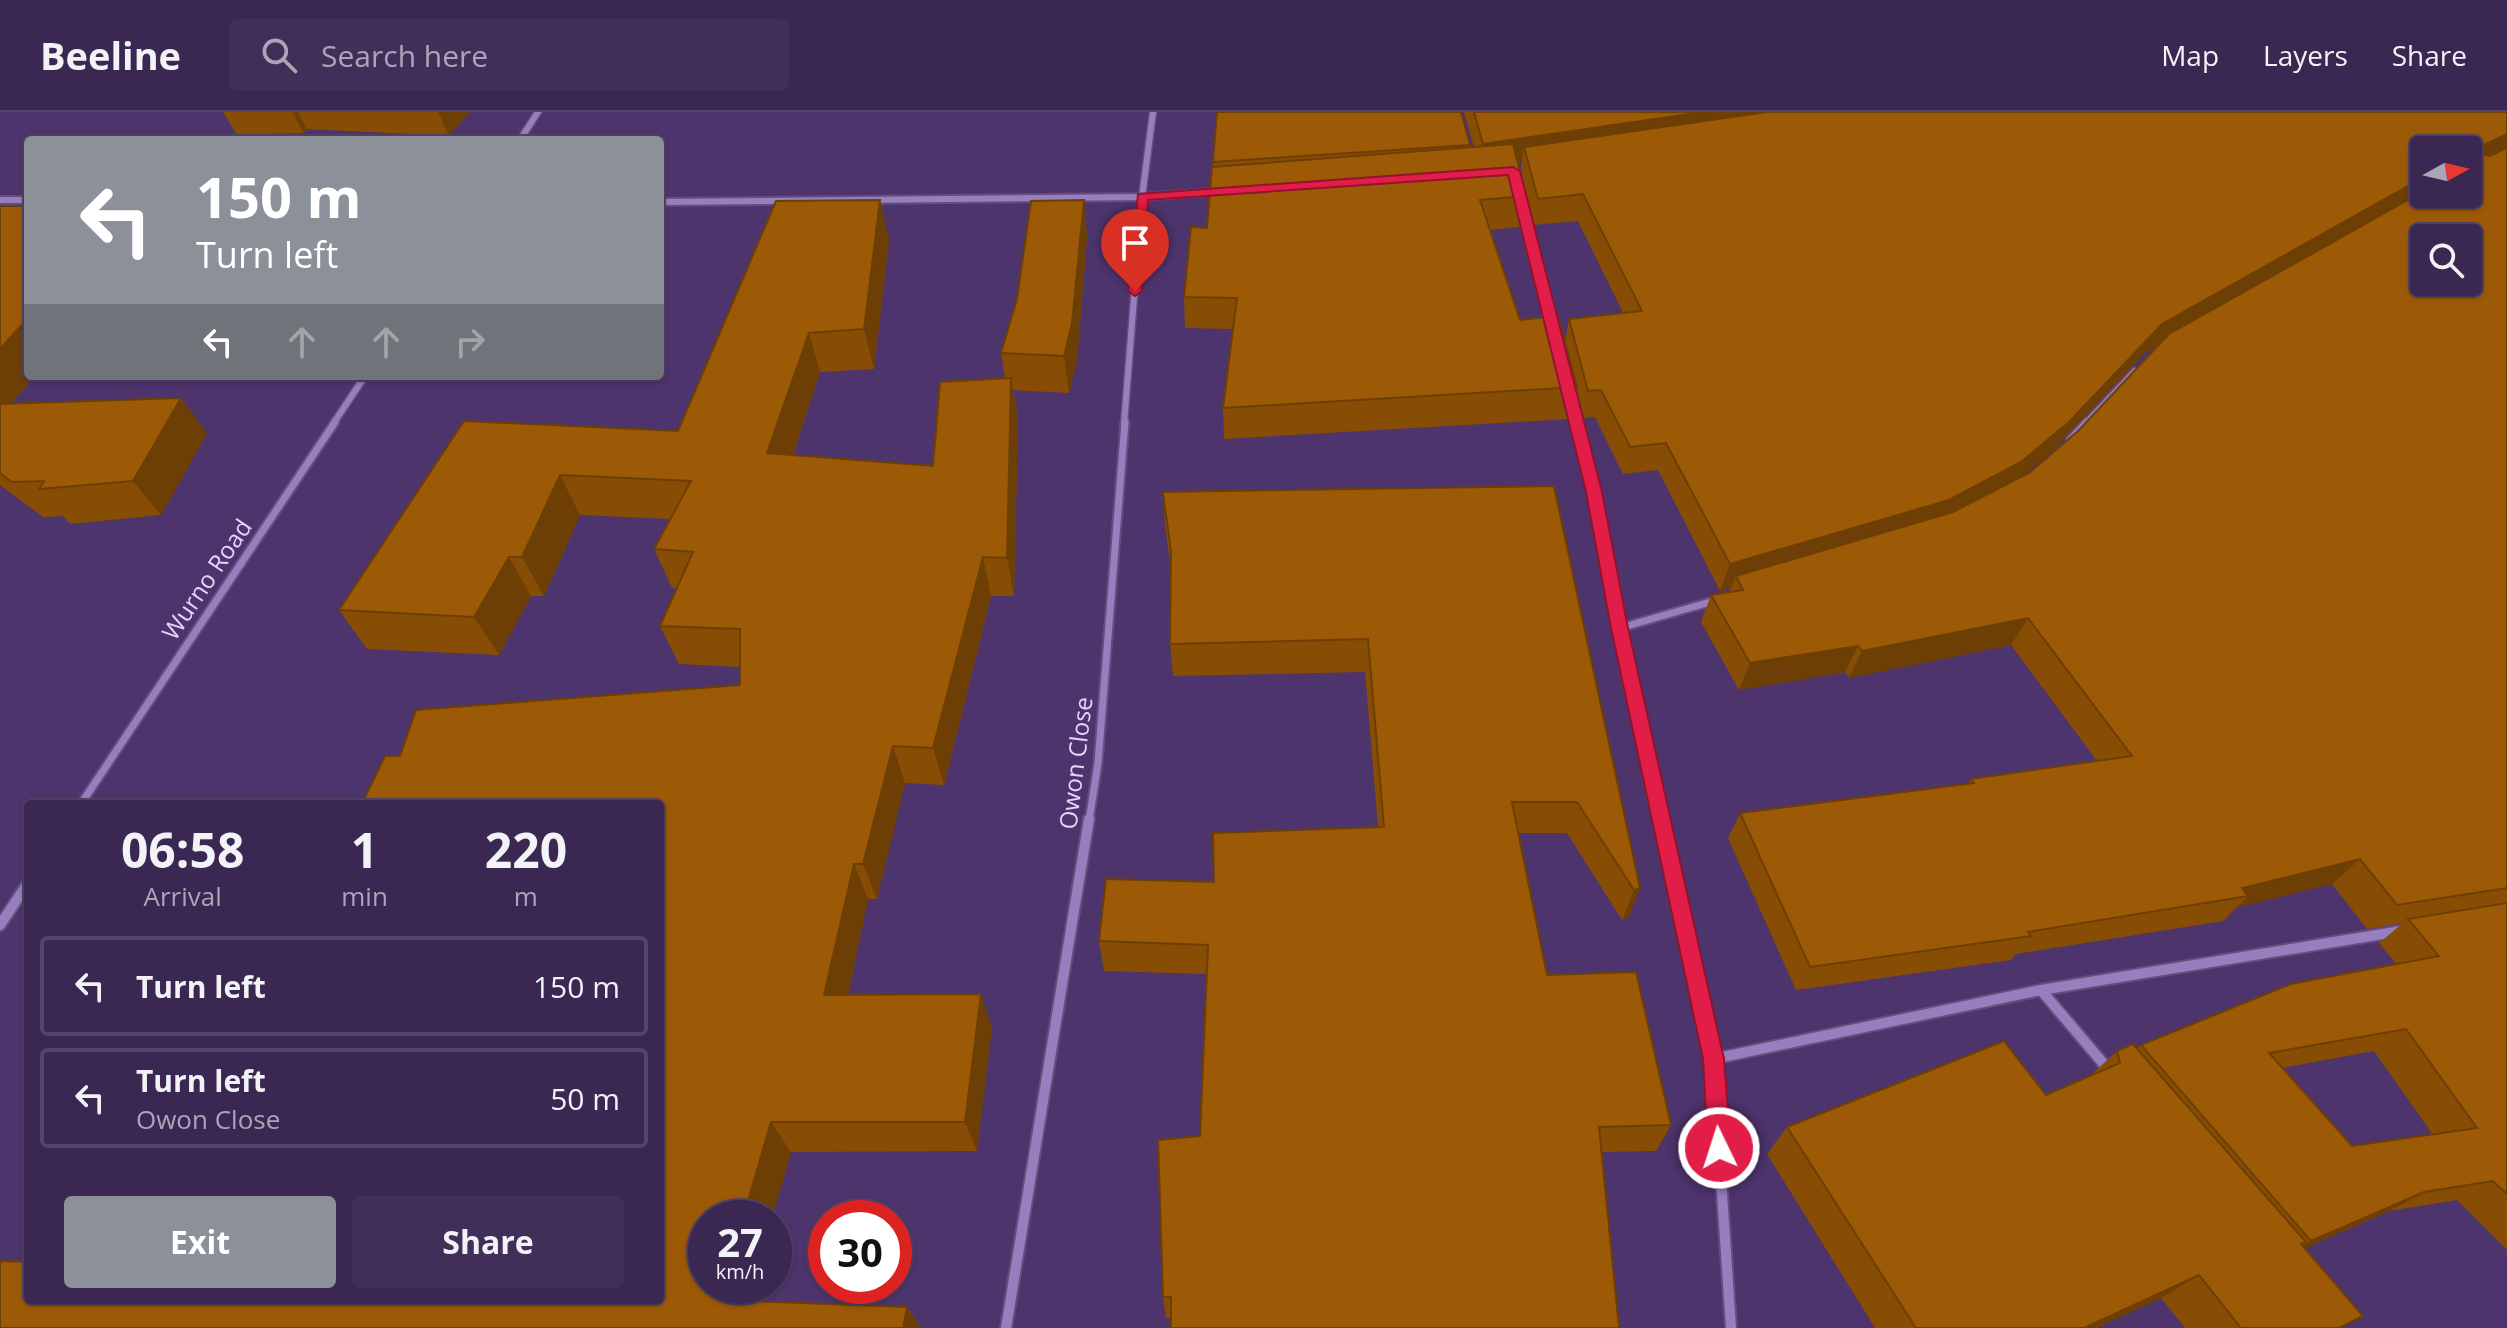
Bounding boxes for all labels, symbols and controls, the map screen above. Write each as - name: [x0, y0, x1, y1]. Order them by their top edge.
- search box: [229, 19, 789, 91]
- text: Beeline: [40, 29, 181, 81]
- icon: search: [257, 33, 301, 77]
- text: Search here: [321, 35, 488, 76]
- text: Map: [2161, 36, 2219, 74]
- text: Layers: [2263, 36, 2348, 74]
- text: Share: [2392, 36, 2467, 74]
- north arrow: [2410, 136, 2482, 208]
- map controls: [2410, 136, 2482, 296]
- text: 150 m: [196, 158, 362, 234]
- icon: left: [64, 168, 168, 272]
- pin: [1101, 209, 1169, 291]
- icon: arrive: [1113, 221, 1157, 265]
- button: search: [2410, 224, 2482, 296]
- text: Turn left: [196, 230, 338, 279]
- icon: left: [196, 320, 240, 364]
- icon: ahead: [280, 320, 324, 364]
- icon: ahead: [364, 320, 408, 364]
- icon: right: [448, 320, 492, 364]
- street label: Wurno Road: [153, 512, 259, 646]
- street label: Owon Close: [1051, 695, 1099, 831]
- text: 06:58: [121, 817, 244, 882]
- text: 1: [351, 817, 378, 882]
- text: 220: [485, 817, 567, 882]
- text: Arrival: [143, 878, 222, 914]
- text: min: [341, 878, 388, 914]
- text: m: [514, 878, 538, 914]
- icon: left: [68, 964, 112, 1008]
- text: Turn left: [136, 966, 266, 1007]
- text: 150 m: [533, 966, 620, 1007]
- text: Turn left: [136, 1060, 266, 1101]
- icon: left: [68, 1076, 112, 1120]
- text: 50 m: [550, 1078, 620, 1119]
- text: Owon Close: [136, 1101, 280, 1137]
- position arrow: [1677, 1106, 1761, 1190]
- button: Exit: [64, 1196, 336, 1288]
- button: Share: [352, 1196, 624, 1288]
- speed limit sign: 30: [808, 1200, 912, 1304]
- text: 27: [717, 1214, 763, 1269]
- text: km/h: [716, 1258, 764, 1285]

